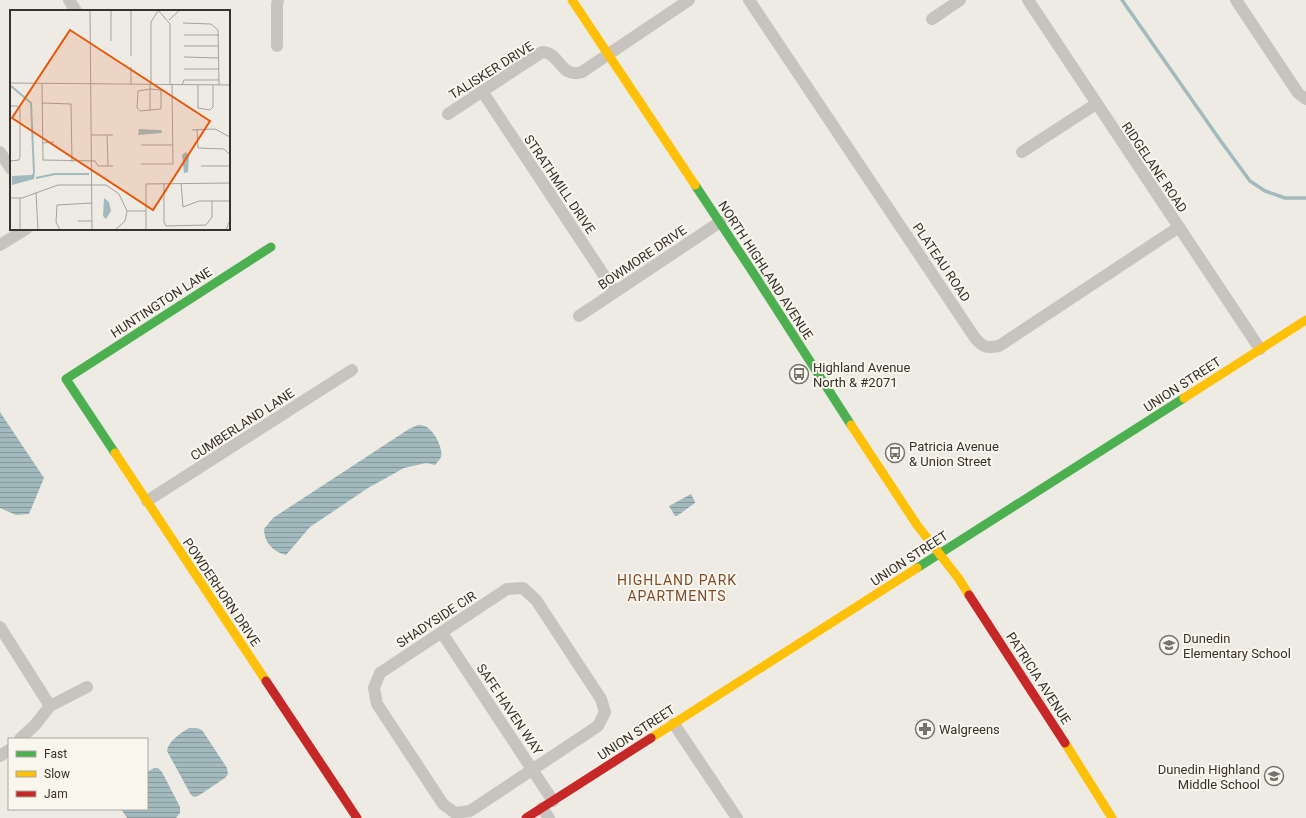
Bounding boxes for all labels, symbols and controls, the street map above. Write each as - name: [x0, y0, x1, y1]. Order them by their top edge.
- inset map: [10, 10, 230, 230]
- street label: TALISKER DRIVE: [446, 38, 536, 102]
- street label: RIDGELANE ROAD: [1119, 119, 1190, 215]
- street label: STRATHMILL DRIVE: [521, 132, 598, 237]
- street label: NORTH HIGHLAND AVENUE: [715, 198, 816, 342]
- street label: PLATEAU ROAD: [910, 220, 974, 305]
- street label: BOWMORE DRIVE: [595, 222, 689, 293]
- street label: HUNTINGTON LANE: [108, 264, 215, 341]
- street label: UNION STREET: [1141, 354, 1224, 415]
- place label: Highland Avenue North & #2071: [813, 360, 910, 390]
- bus stop icon: Highland Avenue North & #2071: [788, 363, 810, 385]
- street label: CUMBERLAND LANE: [188, 385, 297, 464]
- place label: Patricia Avenue & Union Street: [909, 439, 999, 469]
- bus stop icon: Patricia Avenue & Union Street: [884, 442, 906, 464]
- street label: UNION STREET: [868, 528, 951, 589]
- street label: POWDERHORN DRIVE: [180, 535, 263, 649]
- district label: HIGHLAND PARK APARTMENTS: [617, 572, 737, 604]
- street label: SHADYSIDE CIR: [394, 588, 479, 651]
- street label: PATRICIA AVENUE: [1003, 629, 1074, 727]
- place label: Dunedin Elementary School: [1183, 631, 1291, 661]
- school or university icon: Dunedin Elementary School: [1158, 634, 1180, 656]
- street label: SAFE HAVEN WAY: [474, 661, 546, 758]
- street label: UNION STREET: [595, 702, 678, 763]
- pharmacy icon: Walgreens: [914, 718, 936, 740]
- place label: Walgreens: [939, 722, 1000, 737]
- legend: [8, 738, 148, 810]
- text: Fast: [44, 747, 67, 761]
- place label: Dunedin Highland Middle School: [1158, 762, 1260, 792]
- school or university icon: Dunedin Highland Middle School: [1263, 765, 1285, 787]
- text: Slow: [44, 767, 70, 781]
- text: Jam: [44, 787, 68, 801]

